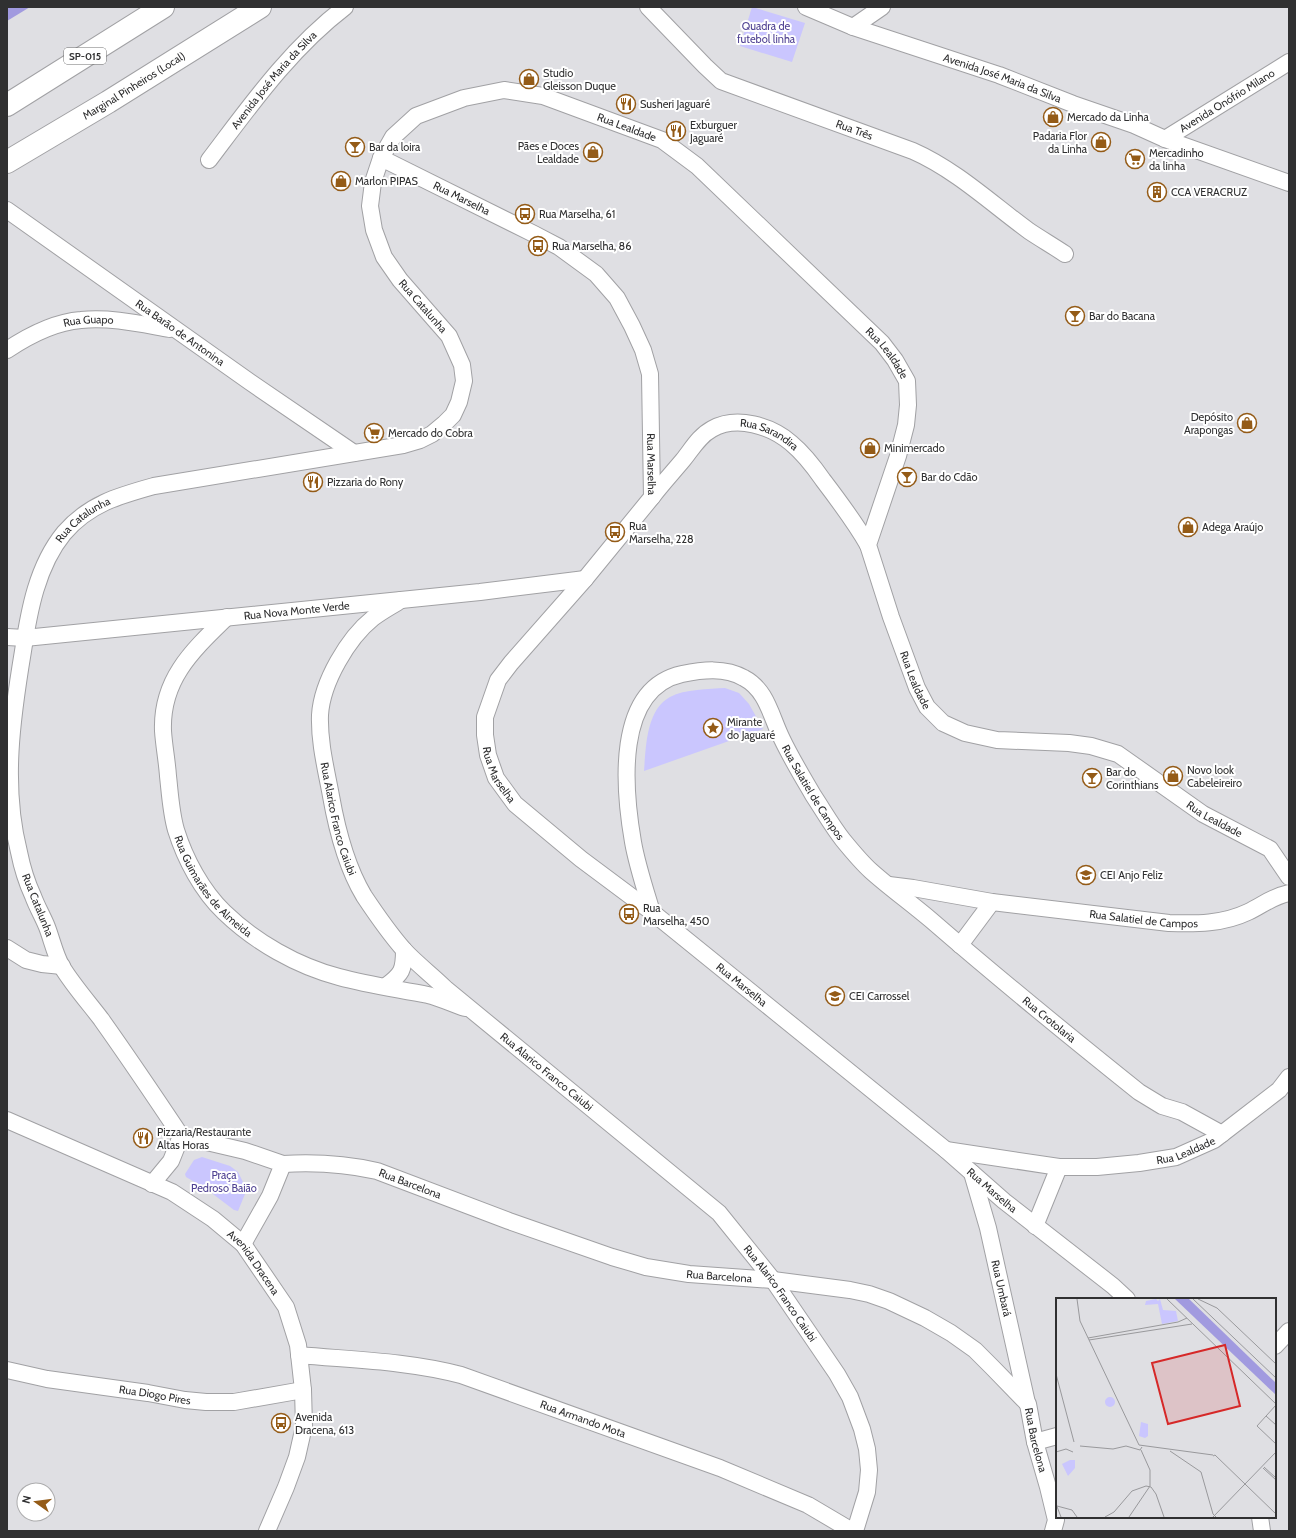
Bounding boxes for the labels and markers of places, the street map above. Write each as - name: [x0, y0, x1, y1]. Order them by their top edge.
- place label: Studio Gleisson Duque: [543, 66, 616, 93]
- shop icon: Studio Gleisson Duque: [518, 68, 540, 90]
- restaurant icon: Susheri Jaguaré: [615, 93, 637, 115]
- place label: Susheri Jaguaré: [640, 97, 710, 111]
- shop icon: Mercado da Linha: [1042, 106, 1064, 128]
- place label: Mercado da Linha: [1067, 110, 1149, 124]
- place label: Exburguer Jaguaré: [689, 118, 737, 145]
- restaurant icon: Exburguer Jaguaré: [665, 120, 687, 142]
- place label: Padaria Flor da Linha: [1033, 129, 1088, 156]
- shop icon: Padaria Flor da Linha: [1090, 131, 1112, 153]
- bar icon: Bar da loira: [344, 136, 366, 158]
- place label: Pães e Doces Lealdade: [518, 139, 579, 166]
- place label: Bar da loira: [369, 140, 421, 154]
- shop icon: Pães e Doces Lealdade: [582, 141, 604, 163]
- place label: Mercadinho da linha: [1149, 146, 1204, 173]
- supermarket icon: Mercadinho da linha: [1124, 148, 1146, 170]
- shop icon: Marlon PIPAS: [330, 170, 352, 192]
- place label: Marlon PIPAS: [355, 174, 419, 188]
- building icon: CCA VERACRUZ: [1146, 181, 1168, 203]
- place label: CCA VERACRUZ: [1171, 185, 1247, 199]
- bus stop icon: Rua Marselha, 61: [514, 203, 536, 225]
- place label: Rua Marselha, 61: [539, 207, 615, 221]
- bus stop icon: Rua Marselha, 86: [527, 235, 549, 257]
- place label: Rua Marselha, 86: [552, 239, 631, 253]
- bar icon: Bar do Bacana: [1064, 305, 1086, 327]
- place label: Bar do Bacana: [1089, 309, 1156, 323]
- place label: Depósito Arapongas: [1184, 410, 1233, 437]
- shop icon: Depósito Arapongas: [1236, 412, 1258, 434]
- supermarket icon: Mercado do Cobra: [363, 422, 385, 444]
- place label: Mercado do Cobra: [388, 426, 473, 440]
- shop icon: Minimercado: [859, 437, 881, 459]
- place label: Minimercado: [884, 441, 945, 455]
- bar icon: Bar do Cdão: [896, 466, 918, 488]
- place label: Bar do Cdão: [921, 470, 978, 484]
- restaurant icon: Pizzaria do Rony: [302, 471, 324, 493]
- place label: Pizzaria do Rony: [327, 475, 404, 489]
- shop icon: Adega Araújo: [1177, 516, 1199, 538]
- place label: Rua Marselha, 228: [629, 519, 694, 546]
- place label: Adega Araújo: [1202, 520, 1263, 534]
- bus stop icon: Rua Marselha, 228: [604, 521, 626, 543]
- place label: Mirante do Jaguaré: [727, 715, 775, 742]
- place icon: Mirante do Jaguaré: [702, 717, 724, 739]
- place label: Novo look Cabeleireiro: [1187, 763, 1242, 790]
- place label: Bar do Corinthians: [1106, 765, 1159, 792]
- shop icon: Novo look Cabeleireiro: [1162, 765, 1184, 787]
- bar icon: Bar do Corinthians: [1081, 767, 1103, 789]
- school or university icon: CEI Anjo Feliz: [1075, 864, 1097, 886]
- place label: CEI Anjo Feliz: [1100, 868, 1163, 882]
- place label: Rua Marselha, 450: [643, 901, 710, 928]
- bus stop icon: Rua Marselha, 450: [618, 903, 640, 925]
- school or university icon: CEI Carrossel: [824, 985, 846, 1007]
- place label: CEI Carrossel: [849, 989, 910, 1003]
- place label: Pizzaria/Restaurante Altas Horas: [157, 1125, 252, 1152]
- restaurant icon: Pizzaria/Restaurante Altas Horas: [132, 1127, 154, 1149]
- place label: Avenida Dracena, 613: [295, 1410, 354, 1437]
- bus stop icon: Avenida Dracena, 613: [270, 1412, 292, 1434]

